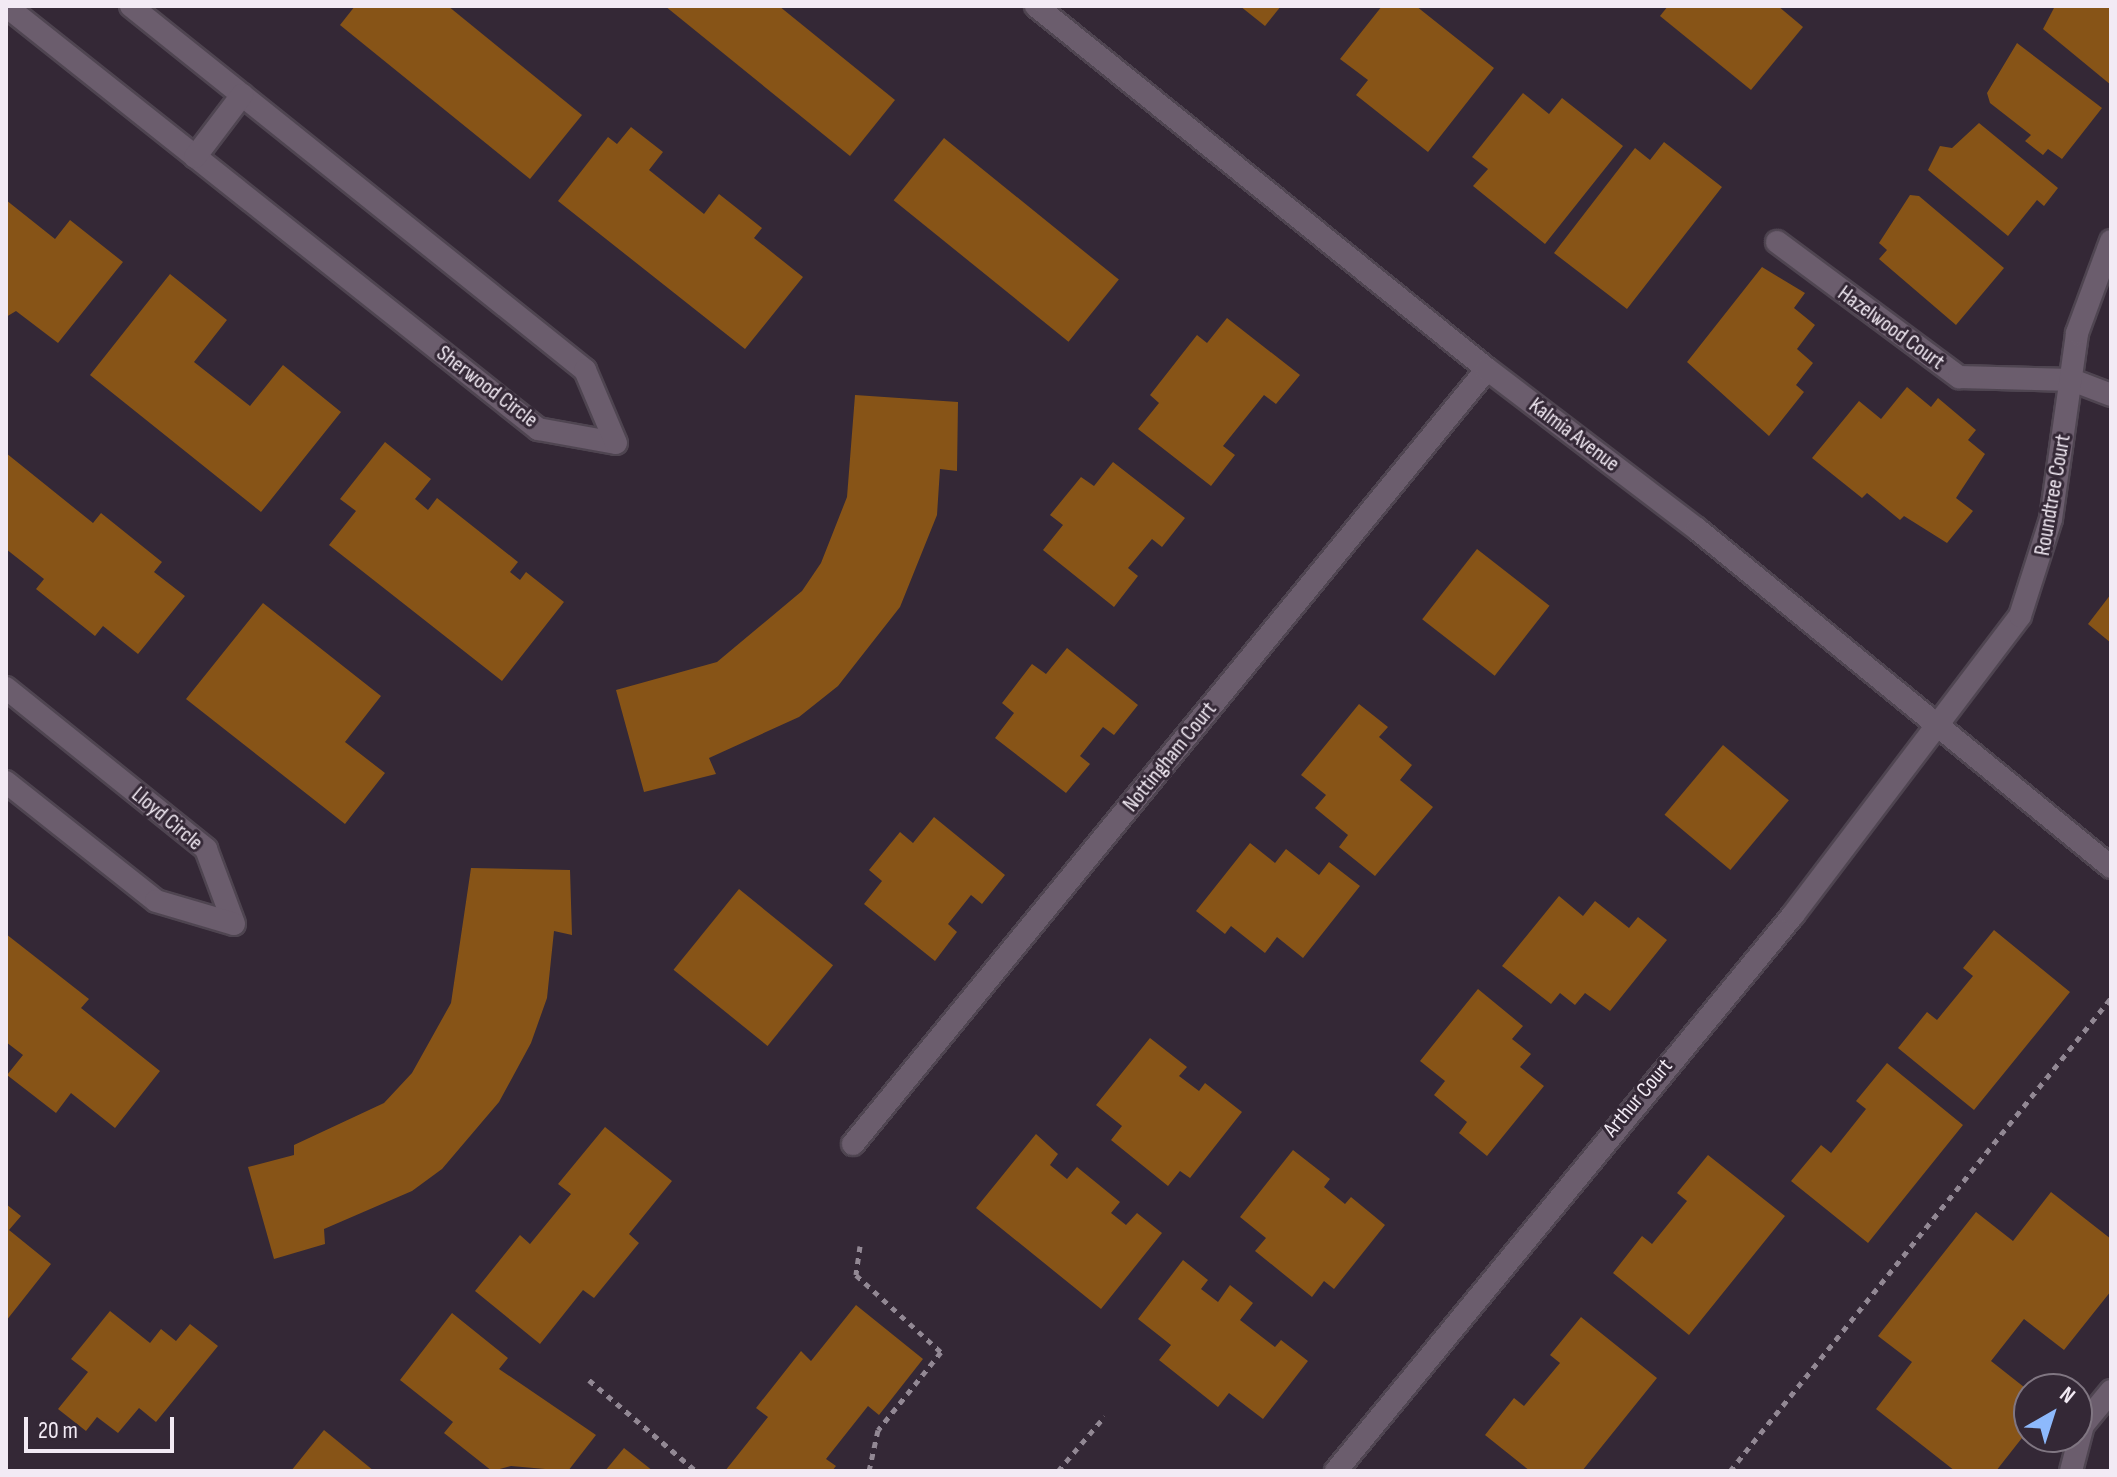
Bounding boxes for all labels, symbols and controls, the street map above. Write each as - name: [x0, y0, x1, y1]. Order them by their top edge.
- street label: Hazelwood Court: [1832, 280, 1950, 376]
- street label: Sherwood Circle: [431, 340, 543, 434]
- street label: Kalmia Avenue: [1524, 392, 1624, 478]
- street label: Roundtree Court: [2029, 432, 2077, 558]
- street label: Nottingham Court: [1118, 697, 1222, 817]
- street label: Lloyd Circle: [126, 782, 208, 856]
- street label: Arthur Court: [1598, 1054, 1678, 1142]
- north arrow: [2013, 1373, 2093, 1453]
- text: N: [2054, 1381, 2080, 1410]
- scale bar: [28, 1401, 178, 1451]
- text: 20 m: [38, 1416, 78, 1445]

